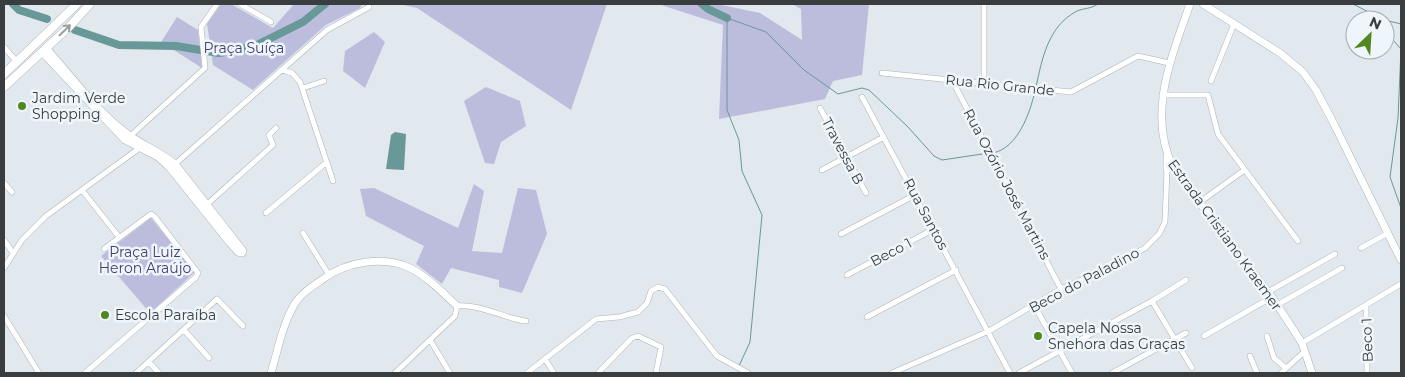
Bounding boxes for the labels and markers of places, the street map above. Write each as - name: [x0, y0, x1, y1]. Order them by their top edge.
- place label: Jardim Verde Shopping: [31, 89, 125, 123]
- marker: Jardim Verde Shopping: [16, 100, 28, 112]
- place label: Escola Paraíba: [115, 306, 216, 324]
- marker: Escola Paraíba: [99, 309, 111, 321]
- place label: Capela Nossa Snehora das Graças: [1048, 319, 1185, 353]
- marker: Capela Nossa Snehora das Graças: [1032, 330, 1044, 342]

